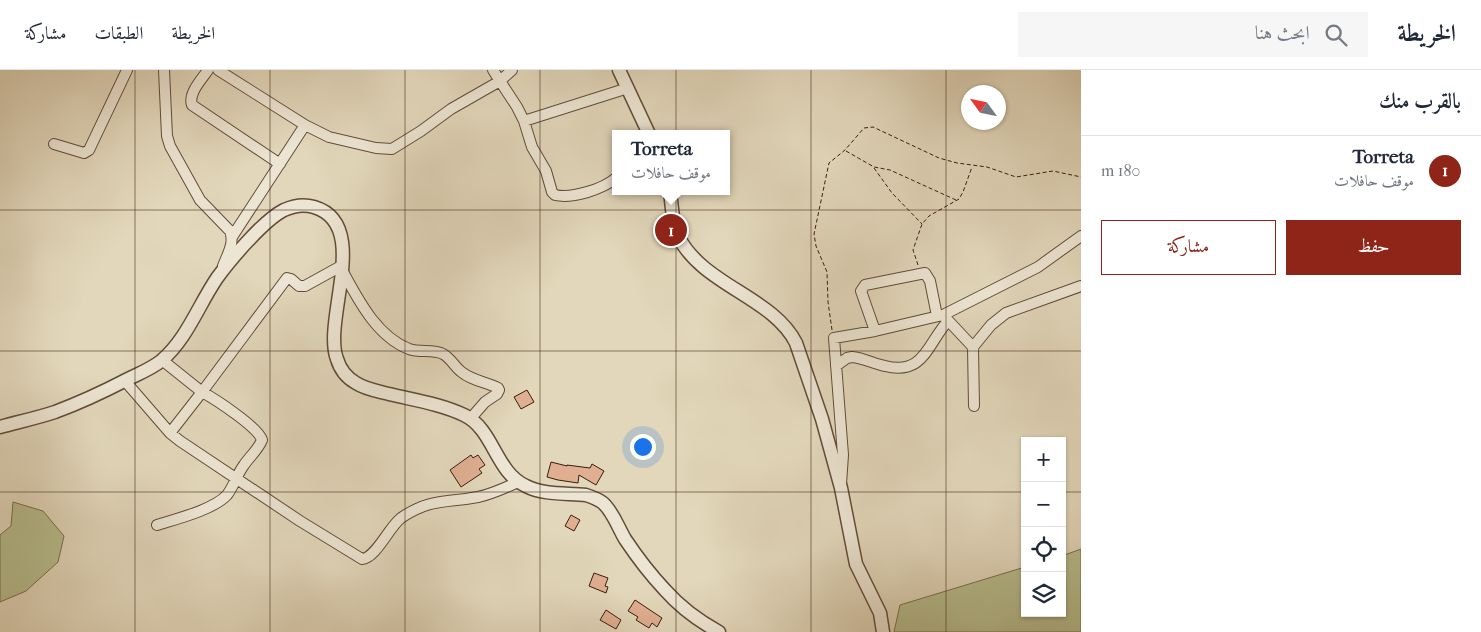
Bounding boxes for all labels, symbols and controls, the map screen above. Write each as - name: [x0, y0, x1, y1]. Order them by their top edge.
- search box: [1018, 12, 1368, 57]
- text: الخريطة: [1398, 19, 1456, 47]
- icon: search: [1322, 21, 1350, 49]
- text: ابحث هنا: [1255, 22, 1310, 44]
- text: مشاركة: [25, 23, 66, 44]
- text: الطبقات: [94, 23, 143, 44]
- text: الخريطة: [171, 23, 215, 44]
- north arrow: [961, 85, 1006, 130]
- text: بالقرب منك: [1379, 89, 1461, 113]
- popup: [612, 130, 730, 195]
- text: Torreta: [631, 138, 693, 160]
- text: Torreta: [1352, 146, 1414, 168]
- text: 180 m: [1101, 161, 1140, 180]
- text: 1: [1442, 161, 1448, 180]
- text: موقف حافلات: [631, 163, 711, 182]
- text: موقف حافلات: [1334, 171, 1414, 190]
- pin: 1: [655, 211, 687, 249]
- button: مشاركة: [1101, 220, 1276, 275]
- button: حفظ: [1286, 220, 1461, 275]
- your location: [630, 434, 656, 460]
- map controls: [1021, 437, 1066, 617]
- button: +: [1021, 437, 1066, 482]
- button: −: [1021, 482, 1066, 527]
- button: locate: [1021, 527, 1066, 572]
- button: layers: [1021, 572, 1066, 617]

